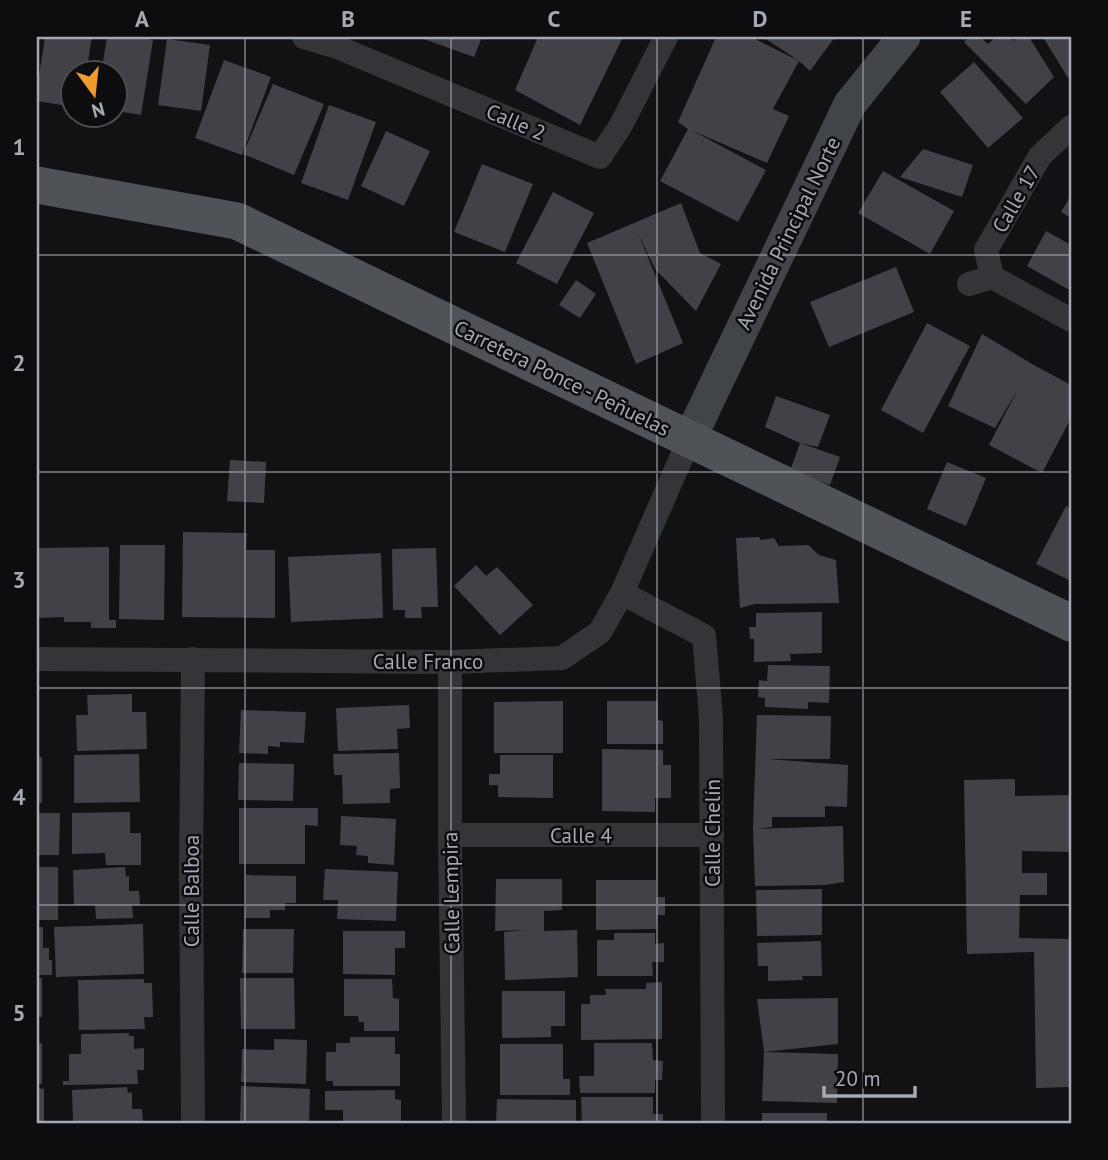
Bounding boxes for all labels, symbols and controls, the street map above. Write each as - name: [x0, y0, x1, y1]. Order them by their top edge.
- text: A: [135, 4, 149, 33]
- text: B: [341, 4, 355, 33]
- text: C: [548, 4, 561, 33]
- text: D: [753, 4, 767, 33]
- text: E: [960, 4, 972, 33]
- north arrow: [60, 60, 130, 130]
- text: N: [89, 97, 108, 124]
- street label: Calle 2: [482, 97, 550, 147]
- text: 1: [12, 132, 26, 161]
- street label: Avenida Principal Norte: [730, 132, 846, 334]
- street label: Calle 17: [986, 160, 1046, 238]
- street label: Carretera Ponce - Peñuelas: [450, 314, 674, 442]
- text: 2: [12, 348, 26, 377]
- text: 3: [12, 565, 26, 594]
- street label: Calle Franco: [373, 648, 483, 675]
- street label: Calle Chelín: [699, 779, 726, 887]
- text: 4: [12, 782, 26, 811]
- street label: Calle 4: [550, 822, 612, 849]
- street label: Calle Lempira: [436, 832, 466, 954]
- street label: Calle Balboa: [178, 835, 205, 947]
- text: 5: [12, 998, 26, 1027]
- scale bar: [824, 1055, 916, 1099]
- text: 20 m: [835, 1065, 881, 1092]

